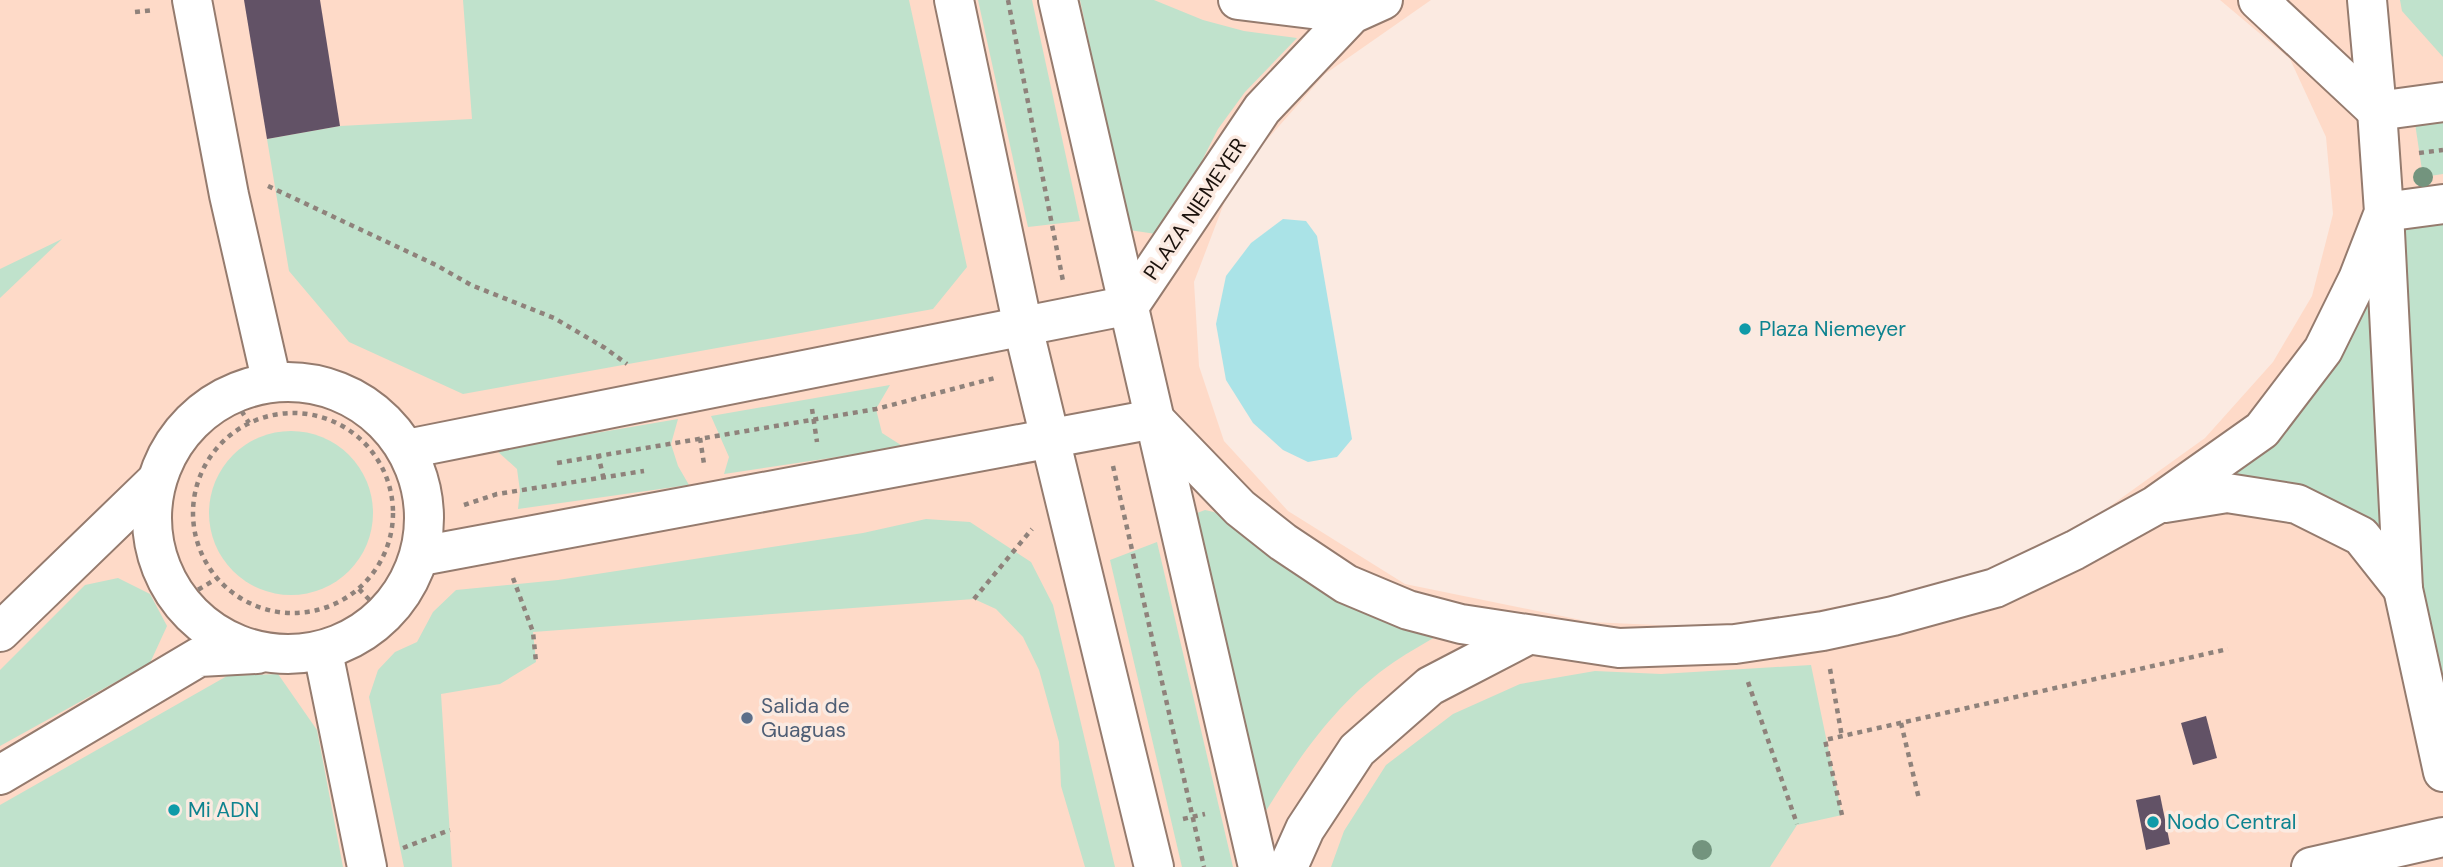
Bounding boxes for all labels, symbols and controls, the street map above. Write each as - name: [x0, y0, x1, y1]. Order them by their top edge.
- street label: PLAZA NIEMEYER: [1137, 133, 1253, 285]
- place label: Plaza Niemeyer: [1759, 315, 1906, 343]
- marker: Plaza Niemeyer: [1737, 321, 1753, 337]
- place label: Salida de Guaguas: [761, 692, 850, 744]
- marker: Salida de Guaguas: [739, 710, 755, 726]
- place label: Mi ADN: [188, 796, 259, 824]
- marker: Mi ADN: [166, 802, 182, 818]
- place label: Nodo Central: [2167, 808, 2296, 836]
- marker: Nodo Central: [2145, 814, 2161, 830]

